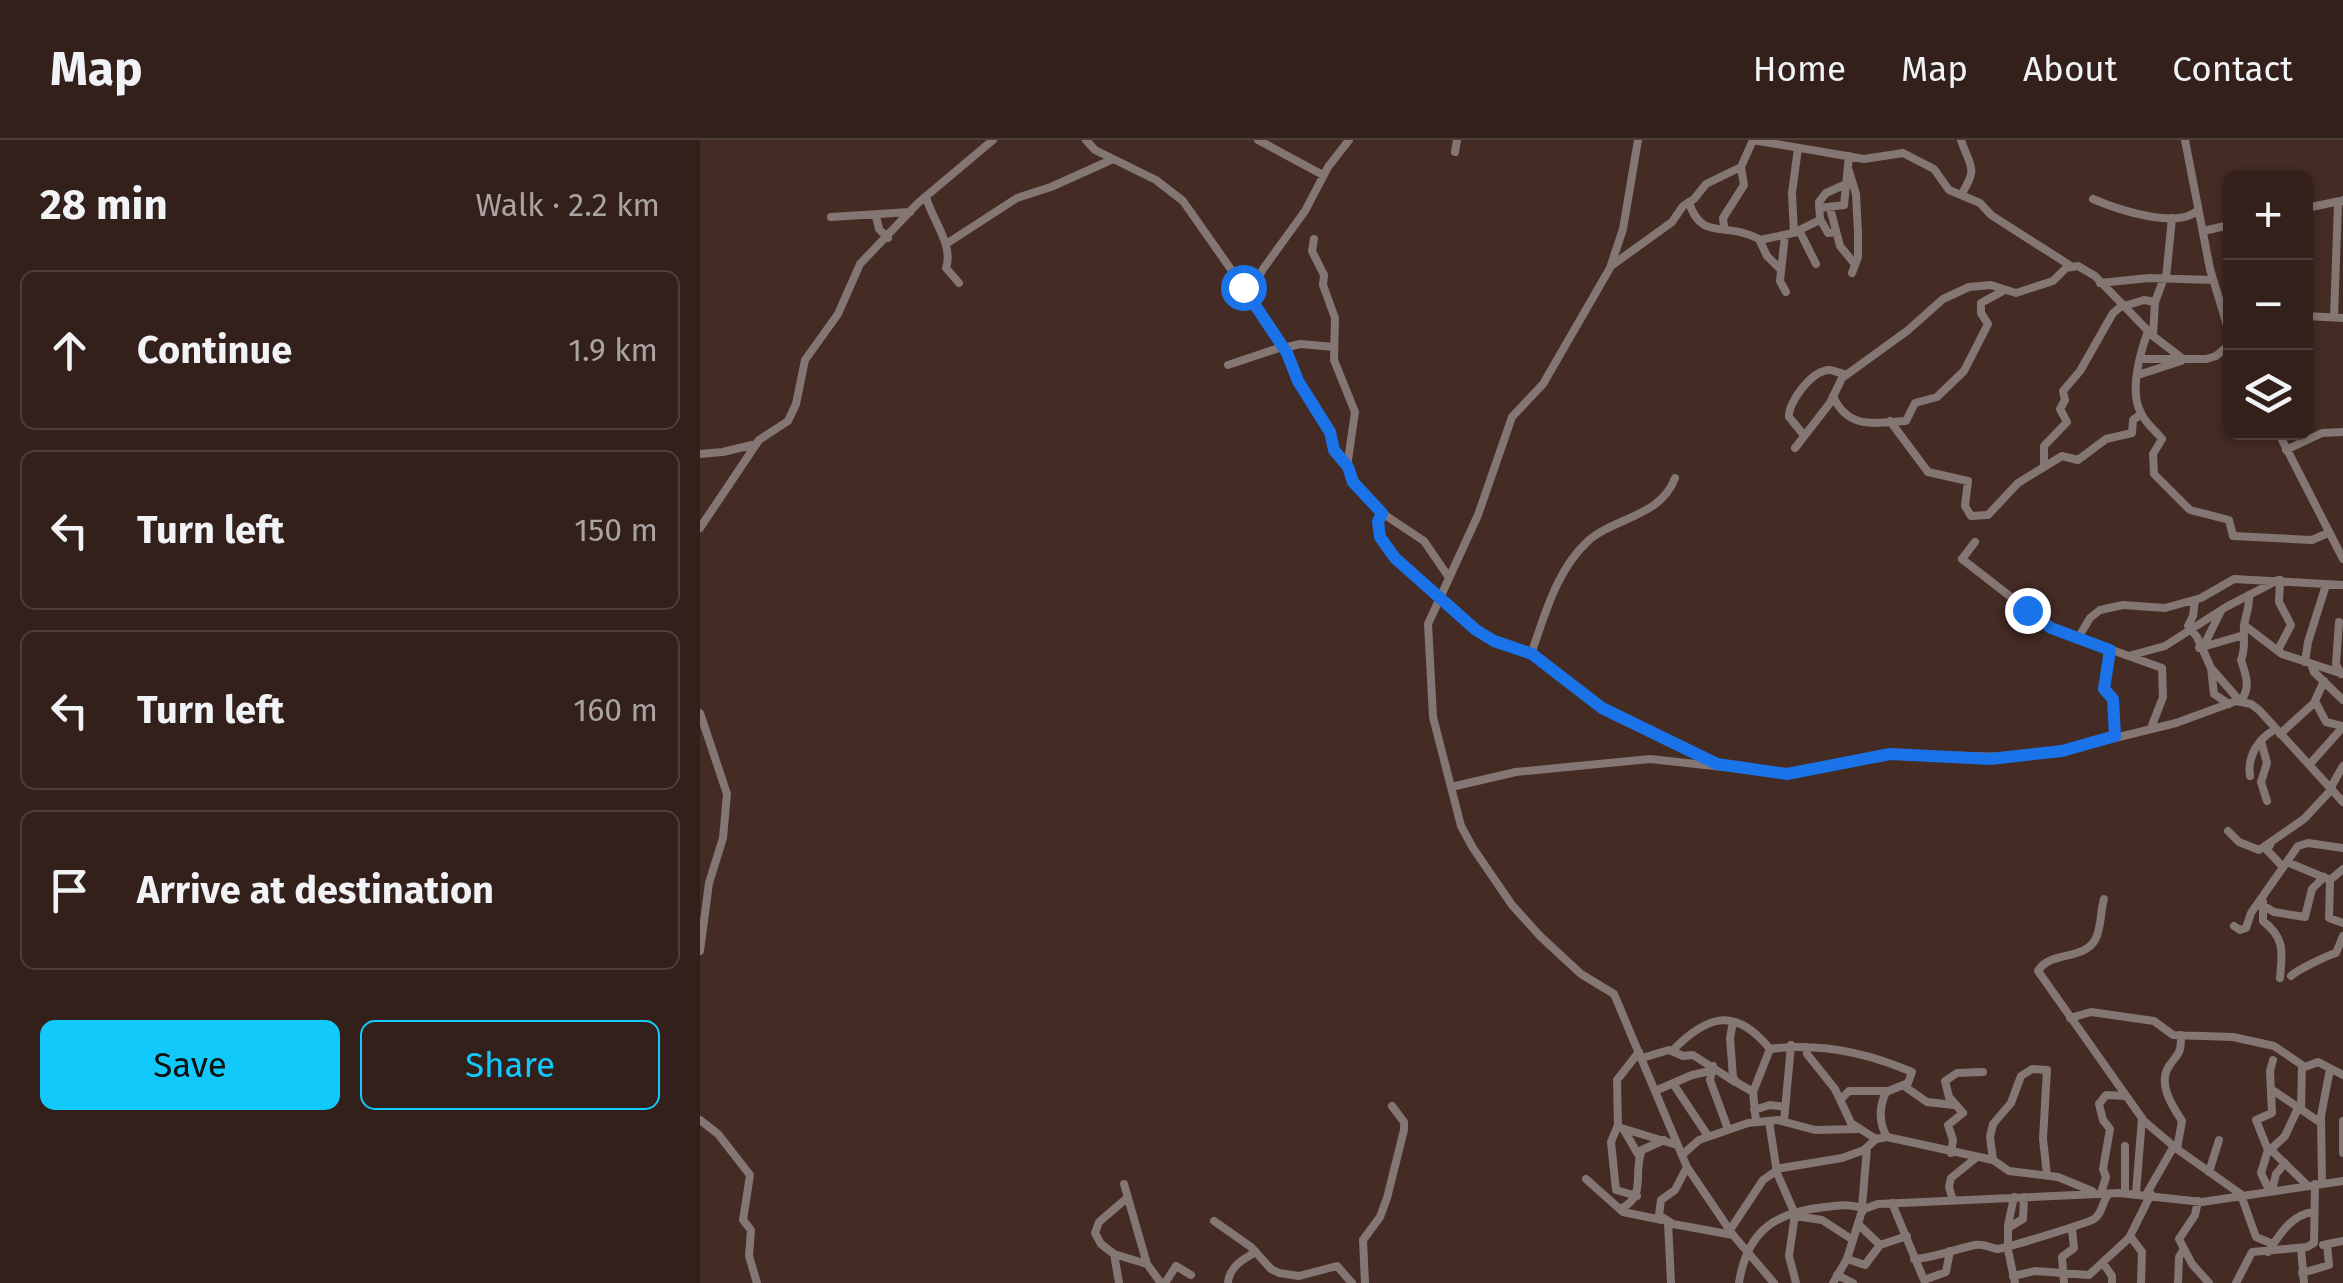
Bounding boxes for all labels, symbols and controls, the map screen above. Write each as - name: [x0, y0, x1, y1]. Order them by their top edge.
- text: Map: [50, 40, 143, 98]
- text: Home: [1753, 48, 1846, 90]
- text: Map: [1901, 48, 1968, 90]
- text: About: [2023, 48, 2117, 90]
- text: Contact: [2172, 48, 2293, 90]
- map controls: [2223, 170, 2313, 440]
- button: +: [2223, 170, 2313, 260]
- text: 28 min: [40, 180, 168, 230]
- text: Walk · 2.2 km: [475, 186, 660, 224]
- button: −: [2223, 260, 2313, 350]
- route start: [1221, 265, 1267, 311]
- icon: ahead: [42, 323, 97, 378]
- text: Continue: [137, 327, 292, 373]
- text: 1.9 km: [568, 331, 658, 369]
- button: layers: [2223, 350, 2313, 440]
- icon: left: [42, 503, 97, 558]
- text: Turn left: [137, 507, 284, 553]
- text: 150 m: [574, 511, 658, 549]
- route end: [2005, 588, 2051, 634]
- icon: left: [42, 683, 97, 738]
- text: Turn left: [137, 687, 284, 733]
- text: 160 m: [573, 691, 658, 729]
- icon: arrive: [42, 863, 97, 918]
- text: Arrive at destination: [137, 867, 494, 913]
- button: Save: [40, 1020, 340, 1110]
- button: Share: [360, 1020, 660, 1110]

